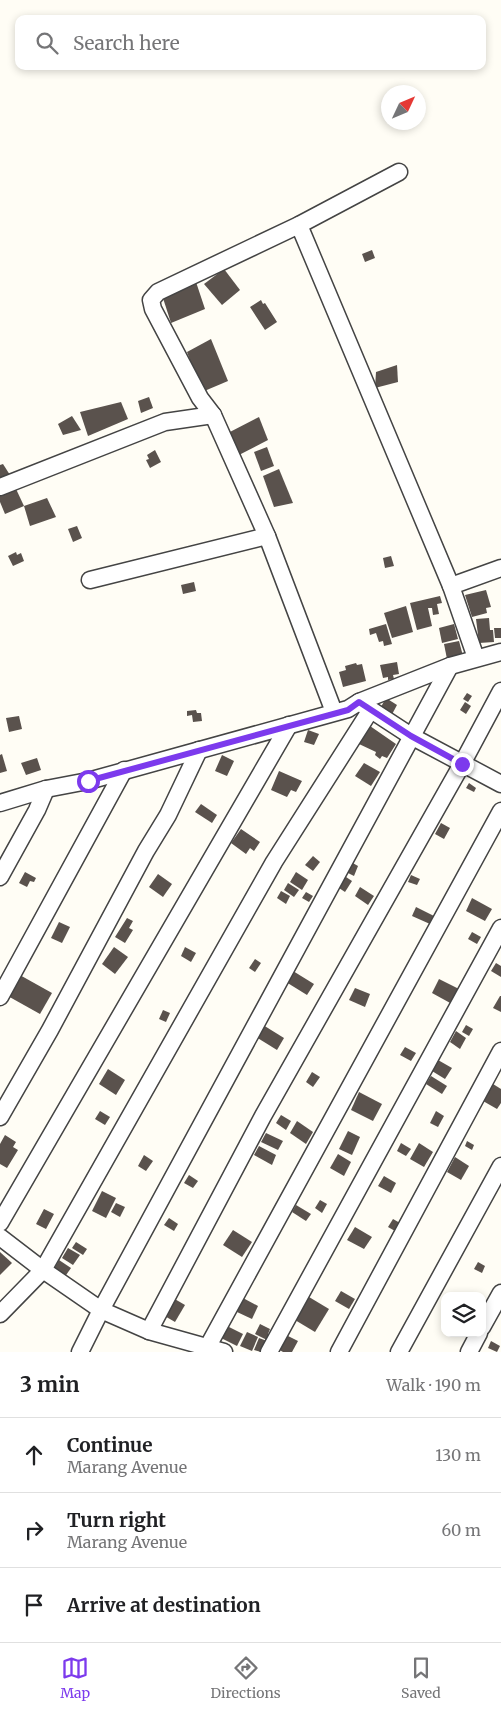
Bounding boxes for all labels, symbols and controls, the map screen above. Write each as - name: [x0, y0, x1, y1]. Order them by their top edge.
- search box: [15, 15, 486, 70]
- icon: search: [33, 29, 61, 57]
- text: Search here: [73, 31, 180, 55]
- north arrow: [381, 85, 426, 130]
- route end: [451, 753, 474, 776]
- route start: [77, 770, 100, 793]
- map controls: [441, 1292, 486, 1337]
- button: layers: [441, 1292, 486, 1337]
- text: 3 min: [20, 1371, 79, 1398]
- text: Walk · 190 m: [386, 1375, 481, 1395]
- text: Continue: [67, 1433, 153, 1457]
- icon: ahead: [20, 1441, 48, 1469]
- text: 130 m: [435, 1445, 481, 1465]
- text: Marang Avenue: [67, 1457, 187, 1477]
- text: Turn right: [67, 1508, 166, 1532]
- icon: right: [20, 1516, 48, 1544]
- text: 60 m: [441, 1520, 481, 1540]
- text: Marang Avenue: [67, 1532, 187, 1552]
- icon: arrive: [20, 1591, 48, 1619]
- text: Arrive at destination: [67, 1593, 261, 1617]
- tab: Map: [60, 1654, 90, 1702]
- tab: Directions: [211, 1654, 281, 1702]
- tab: Saved: [401, 1654, 441, 1702]

